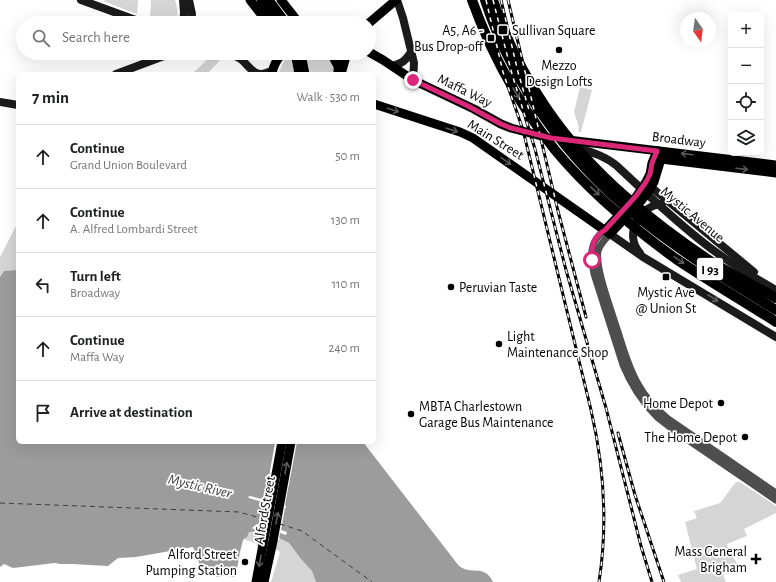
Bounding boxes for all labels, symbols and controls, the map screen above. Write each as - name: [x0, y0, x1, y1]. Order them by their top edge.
- north arrow: [680, 12, 716, 48]
- map controls: [728, 12, 764, 156]
- button: +: [728, 12, 764, 48]
- search box: [16, 16, 376, 60]
- place label: A5, A6 - Bus Drop-off: [414, 24, 484, 54]
- marker: Sullivan Square: [497, 24, 509, 36]
- place label: Sullivan Square: [512, 24, 596, 38]
- icon: search: [30, 27, 52, 49]
- text: Search here: [62, 30, 130, 45]
- marker: A5, A6 - Bus Drop-off: [486, 33, 496, 43]
- marker: Mezzo Design Lofts: [554, 45, 564, 55]
- button: −: [728, 48, 764, 84]
- place label: Mezzo Design Lofts: [526, 59, 592, 89]
- route end: [404, 71, 422, 89]
- street label: Maffa Way: [435, 72, 494, 110]
- button: locate: [728, 84, 764, 120]
- one-way arrow: [513, 87, 521, 99]
- text: 7 min: [32, 89, 69, 106]
- text: Walk · 530 m: [296, 91, 360, 104]
- one-way arrow: [387, 107, 400, 114]
- street label: Main Street: [465, 117, 526, 163]
- button: layers: [728, 120, 764, 156]
- one-way arrow: [446, 126, 458, 134]
- street label: Broadway: [651, 130, 707, 150]
- text: Continue: [70, 141, 125, 156]
- icon: ahead: [32, 146, 54, 168]
- text: 50 m: [335, 150, 360, 163]
- one-way arrow: [681, 150, 694, 158]
- one-way arrow: [501, 157, 512, 165]
- text: Grand Union Boulevard: [70, 159, 187, 172]
- one-way arrow: [735, 165, 748, 173]
- street label: Mystic Avenue: [658, 184, 727, 245]
- one-way arrow: [590, 186, 600, 196]
- text: Continue: [70, 205, 125, 220]
- icon: ahead: [32, 210, 54, 232]
- text: 130 m: [331, 214, 360, 227]
- text: A. Alfred Lombardi Street: [70, 223, 198, 236]
- route start: [583, 251, 601, 269]
- one-way arrow: [673, 256, 684, 264]
- road number: I 93: [697, 258, 723, 280]
- text: Turn left: [70, 269, 121, 284]
- marker: Mystic Ave @ Union St: [661, 272, 671, 282]
- icon: left: [32, 274, 54, 296]
- text: 110 m: [332, 278, 360, 291]
- place label: Peruvian Taste: [459, 281, 537, 295]
- marker: Peruvian Taste: [446, 282, 456, 292]
- place label: Mystic Ave @ Union St: [636, 286, 697, 316]
- text: Broadway: [70, 287, 120, 300]
- one-way arrow: [707, 295, 719, 303]
- place label: Light Maintenance Shop: [507, 330, 608, 360]
- text: Continue: [70, 333, 125, 348]
- icon: ahead: [32, 338, 54, 360]
- marker: Light Maintenance Shop: [494, 339, 504, 349]
- text: 240 m: [328, 342, 360, 355]
- text: Maffa Way: [70, 351, 124, 364]
- place label: Home Depot: [643, 397, 714, 411]
- marker: Home Depot: [716, 398, 726, 408]
- place label: MBTA Charlestown Garage Bus Maintenance: [419, 400, 554, 430]
- icon: arrive: [32, 402, 54, 424]
- text: Arrive at destination: [70, 405, 193, 420]
- marker: MBTA Charlestown Garage Bus Maintenance: [406, 409, 416, 419]
- place label: The Home Depot: [644, 431, 738, 445]
- marker: The Home Depot: [740, 432, 750, 442]
- one-way arrow: [282, 462, 290, 475]
- water label: Mystic River: [167, 472, 234, 501]
- street label: Alford Street: [252, 474, 278, 546]
- one-way arrow: [273, 511, 281, 524]
- place label: Mass General Brigham: [674, 545, 747, 575]
- place label: Alford Street Pumping Station: [145, 548, 238, 578]
- marker: Mass General Brigham: [750, 553, 762, 565]
- one-way arrow: [256, 554, 264, 567]
- marker: Alford Street Pumping Station: [240, 557, 250, 567]

